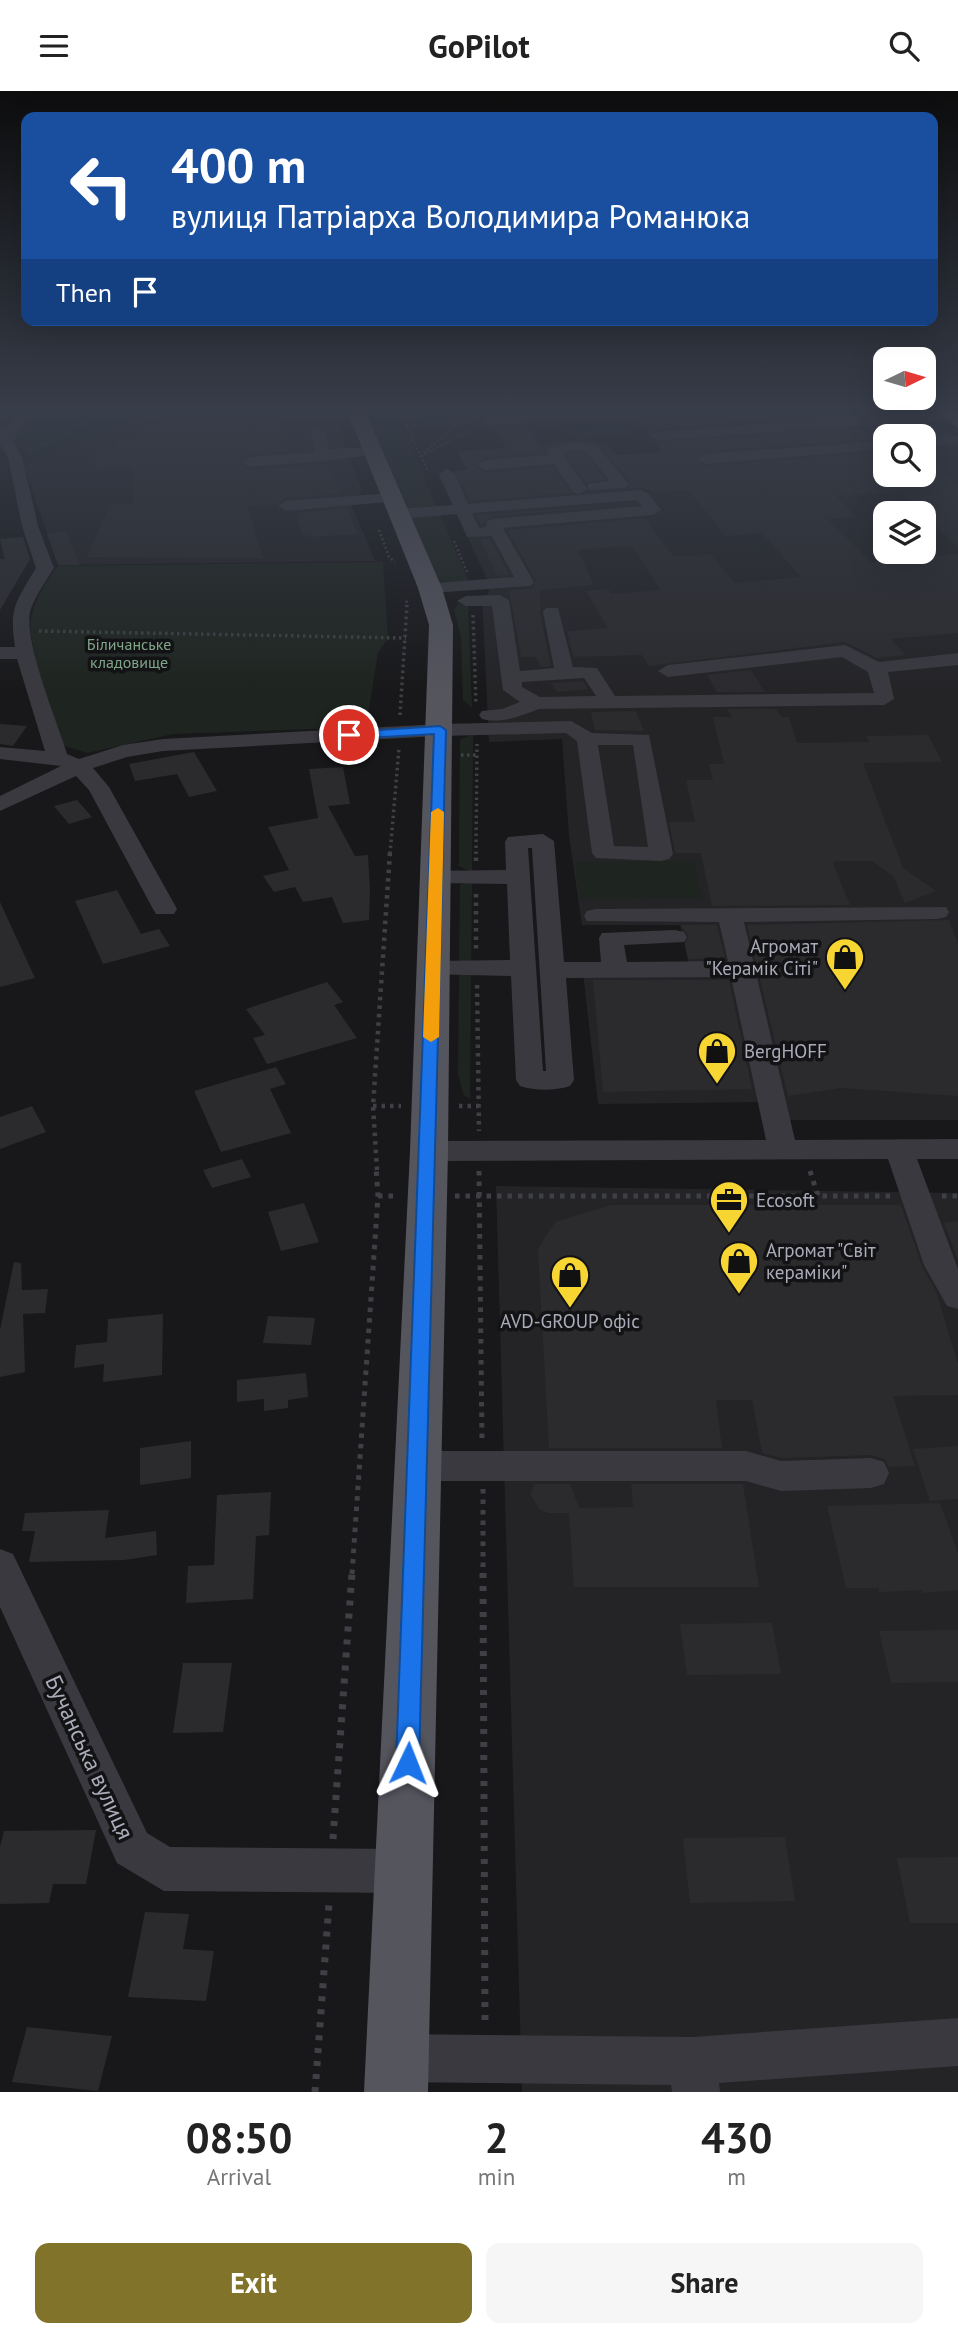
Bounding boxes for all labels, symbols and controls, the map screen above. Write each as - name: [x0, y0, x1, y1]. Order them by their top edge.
- text: GoPilot: [428, 25, 530, 67]
- icon: menu: [35, 27, 73, 65]
- icon: search: [885, 27, 923, 65]
- text: 400 m: [171, 133, 306, 197]
- icon: left: [56, 140, 147, 231]
- text: вулиця Патріарха Володимира Романюка: [171, 195, 750, 237]
- icon: arrive: [126, 273, 164, 311]
- text: Then: [56, 276, 112, 309]
- north arrow: [873, 347, 936, 409]
- map controls: [873, 347, 936, 564]
- button: search: [873, 424, 936, 487]
- button: layers: [873, 501, 936, 564]
- park label: Біличанське кладовище: [87, 634, 171, 672]
- pin: [319, 705, 379, 765]
- icon: arrive: [330, 716, 368, 754]
- place label: Агромат "Керамік Сіті": [705, 934, 818, 980]
- shop icon: Агромат "Керамік Сіті": [824, 936, 866, 991]
- shop icon: BergHOFF: [696, 1030, 738, 1085]
- place label: BergHOFF: [744, 1039, 827, 1063]
- office icon: Ecosoft: [708, 1179, 750, 1234]
- place label: Ecosoft: [756, 1188, 815, 1212]
- place label: Агромат "Світ кераміки": [766, 1238, 876, 1284]
- shop icon: Агромат "Світ кераміки": [718, 1240, 760, 1295]
- shop icon: AVD-GROUP офіс: [549, 1254, 591, 1309]
- place label: AVD-GROUP офіс: [500, 1309, 640, 1333]
- street label: Бучанська вулиця: [39, 1670, 141, 1844]
- position arrow: [371, 1726, 445, 1800]
- text: 08:50: [186, 2110, 292, 2165]
- text: 2: [485, 2110, 508, 2165]
- text: 430: [701, 2110, 772, 2165]
- text: Arrival: [207, 2162, 271, 2191]
- text: min: [478, 2162, 515, 2191]
- text: m: [727, 2162, 746, 2191]
- button: Exit: [35, 2243, 472, 2323]
- button: Share: [486, 2243, 923, 2323]

